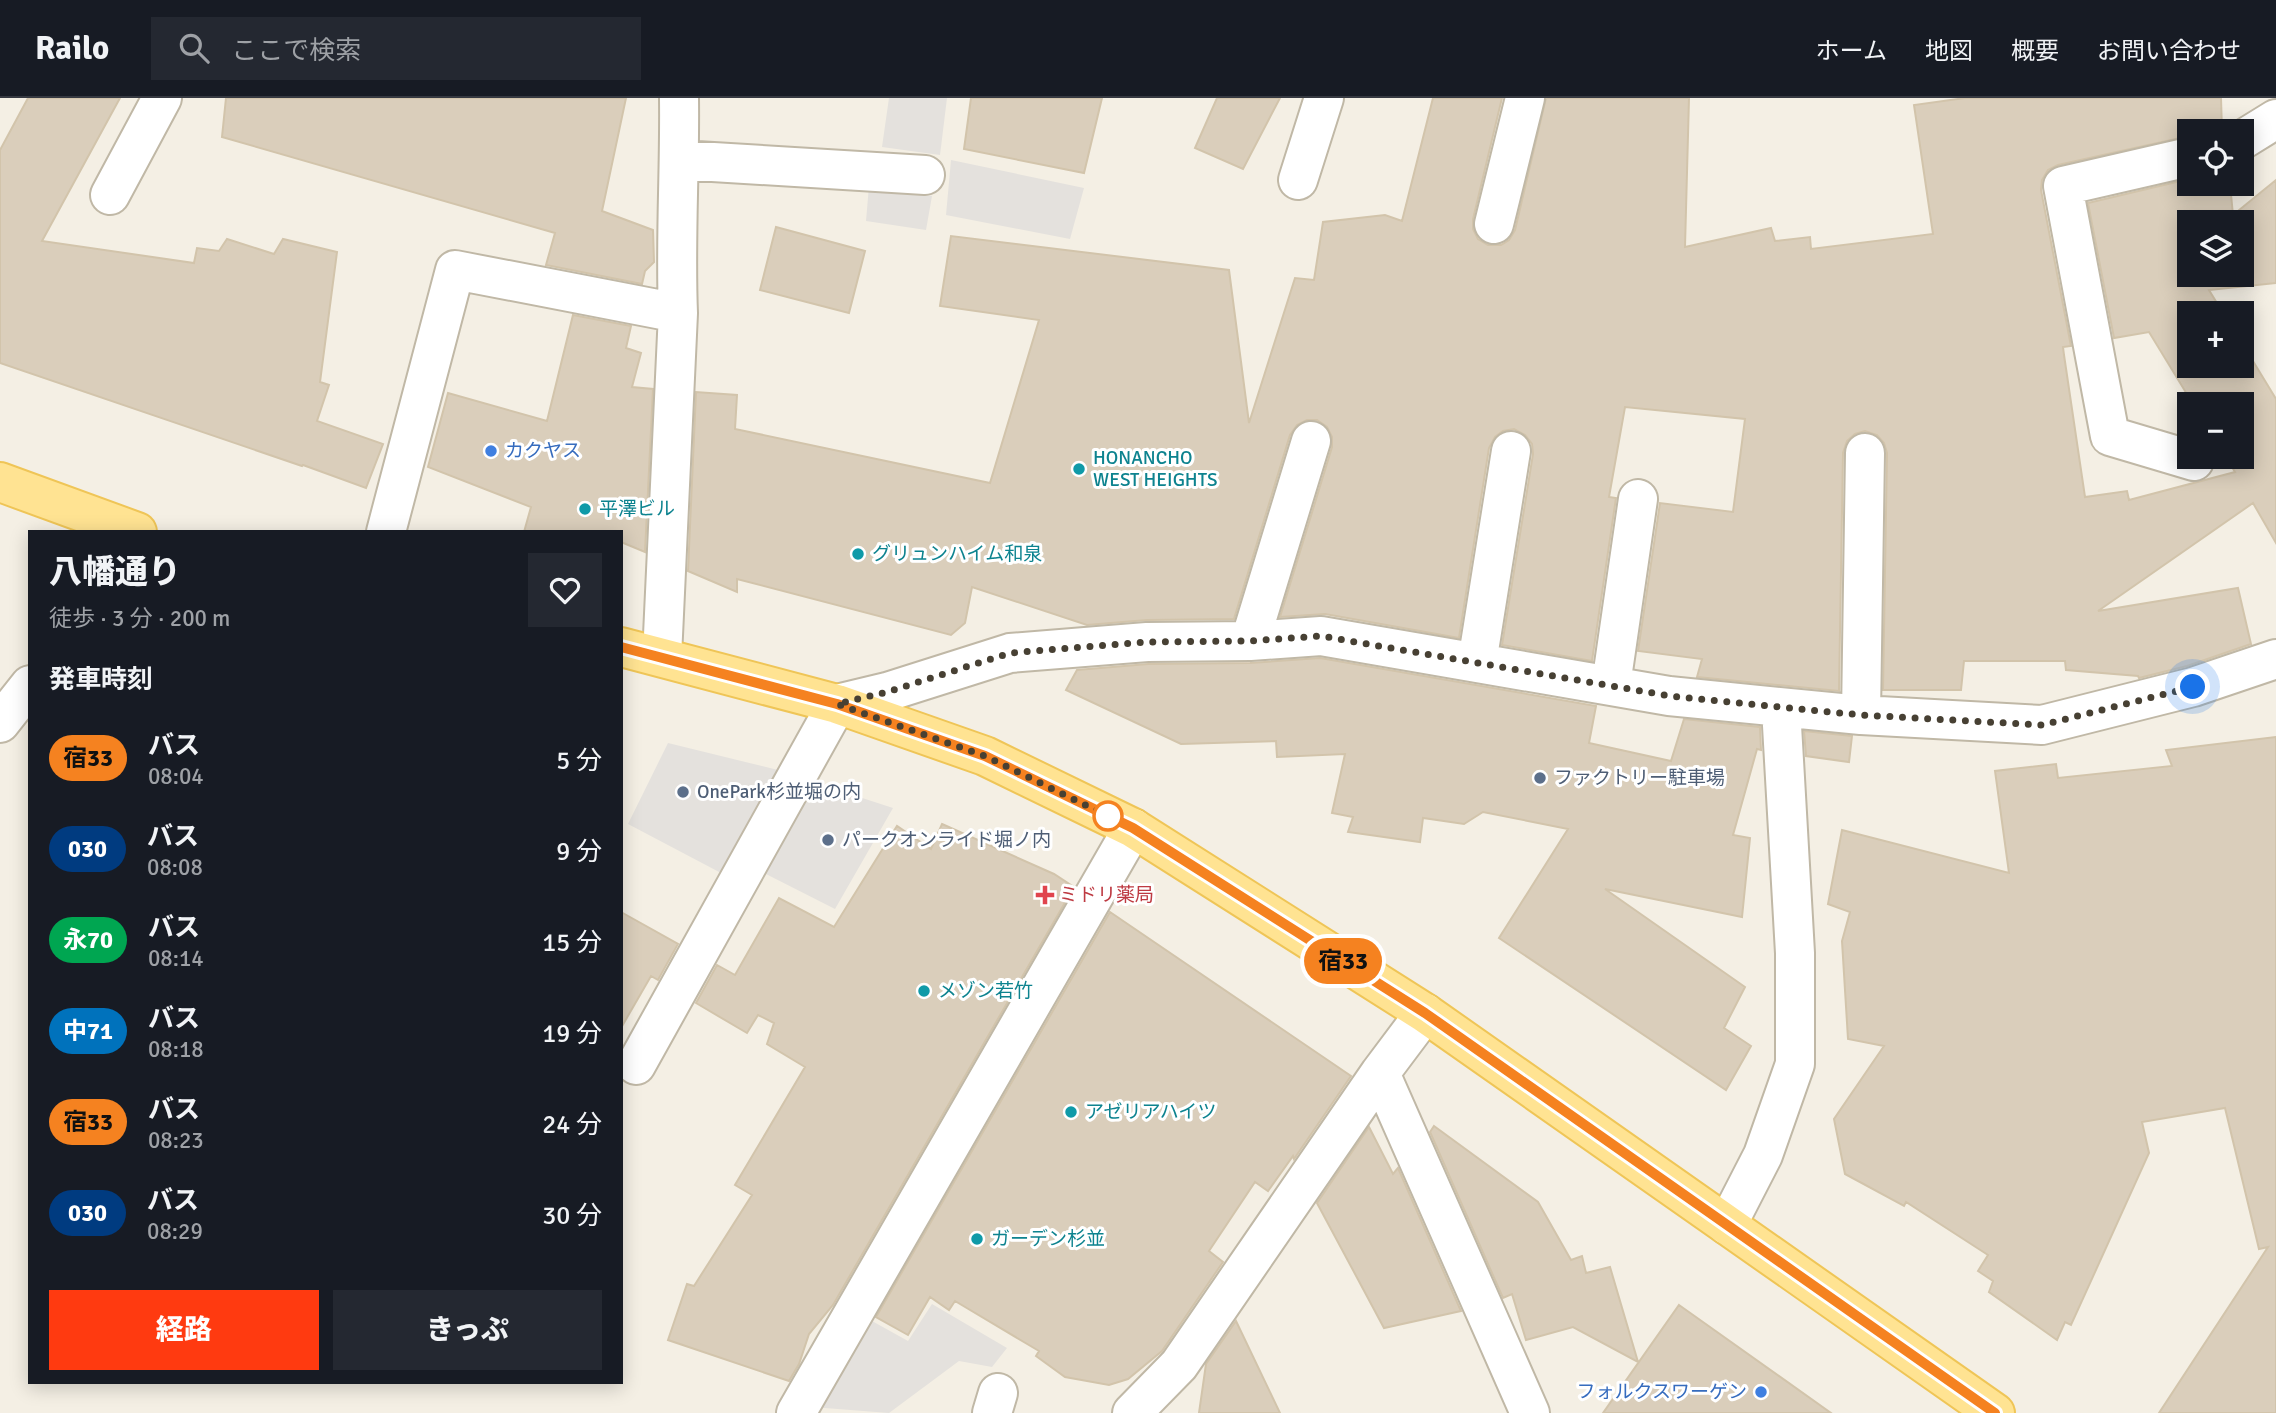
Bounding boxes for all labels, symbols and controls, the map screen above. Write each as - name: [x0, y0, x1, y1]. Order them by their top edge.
- search box: [151, 17, 641, 80]
- text: Railo: [35, 28, 109, 69]
- icon: search: [175, 29, 213, 67]
- text: ここで検索: [231, 35, 361, 67]
- text: ホーム: [1816, 36, 1887, 66]
- text: 地図: [1925, 36, 1973, 66]
- text: 概要: [2011, 36, 2059, 66]
- text: お問い合わせ: [2097, 36, 2241, 66]
- map controls: [2177, 119, 2254, 469]
- button: locate: [2177, 119, 2254, 196]
- button: layers: [2177, 210, 2254, 287]
- button: +: [2177, 301, 2254, 378]
- button: −: [2177, 392, 2254, 469]
- place label: カクヤス: [505, 439, 581, 463]
- marker: カクヤス: [483, 443, 499, 459]
- place label: HONANCHO WEST HEIGHTS: [1093, 446, 1218, 492]
- marker: HONANCHO WEST HEIGHTS: [1071, 461, 1087, 477]
- place label: 平澤ビル: [599, 497, 675, 521]
- marker: 平澤ビル: [577, 501, 593, 517]
- place label: グリュンハイム和泉: [872, 542, 1042, 566]
- marker: グリュンハイム和泉: [850, 546, 866, 562]
- text: 八幡通り: [49, 552, 181, 593]
- button: heart: [528, 553, 602, 627]
- text: 徒歩 · 3 分 · 200 m: [49, 604, 230, 633]
- text: 発車時刻: [49, 664, 153, 696]
- your location: [2175, 669, 2210, 704]
- text: バス: [148, 730, 200, 762]
- text: 宿33: [63, 743, 113, 773]
- text: 5 分: [556, 745, 602, 777]
- text: 08:04: [148, 762, 204, 791]
- place label: ファクトリー駐車場: [1554, 766, 1725, 790]
- marker: ファクトリー駐車場: [1532, 770, 1548, 786]
- place label: OnePark杉並堀の内: [697, 780, 861, 804]
- marker: OnePark杉並堀の内: [675, 784, 691, 800]
- unlabelled marker: [1093, 801, 1123, 831]
- text: バス: [147, 821, 199, 853]
- place label: パークオンライド堀ノ内: [842, 828, 1051, 852]
- marker: パークオンライド堀ノ内: [820, 832, 836, 848]
- text: 030: [68, 834, 107, 864]
- text: 9 分: [556, 836, 602, 868]
- text: 08:08: [147, 853, 203, 882]
- place label: ミドリ薬局: [1059, 883, 1154, 907]
- marker: ミドリ薬局: [1037, 887, 1053, 903]
- text: バス: [148, 912, 200, 944]
- text: 永70: [63, 925, 113, 955]
- text: 15 分: [542, 927, 602, 959]
- line badge: 宿33: [1303, 938, 1383, 984]
- text: 08:14: [148, 944, 204, 973]
- text: 宿33: [1318, 946, 1368, 976]
- place label: メゾン若竹: [938, 979, 1033, 1003]
- marker: メゾン若竹: [916, 983, 932, 999]
- text: バス: [148, 1003, 200, 1035]
- text: 中71: [63, 1016, 113, 1046]
- text: 19 分: [542, 1018, 602, 1050]
- text: 08:18: [148, 1035, 204, 1064]
- text: バス: [148, 1094, 200, 1126]
- place label: アゼリアハイツ: [1085, 1100, 1216, 1124]
- marker: アゼリアハイツ: [1063, 1104, 1079, 1120]
- text: 宿33: [63, 1107, 113, 1137]
- text: 24 分: [542, 1109, 602, 1141]
- text: 08:23: [148, 1126, 204, 1155]
- text: バス: [147, 1185, 199, 1217]
- text: 030: [68, 1198, 107, 1228]
- text: 30 分: [542, 1200, 602, 1232]
- text: 08:29: [147, 1217, 203, 1246]
- place label: ガーデン杉並: [991, 1227, 1105, 1251]
- marker: ガーデン杉並: [969, 1231, 985, 1247]
- button: 経路: [49, 1290, 319, 1370]
- button: きっぷ: [333, 1290, 602, 1370]
- place label: フォルクスワーゲン: [1577, 1380, 1747, 1404]
- marker: フォルクスワーゲン: [1753, 1384, 1769, 1400]

